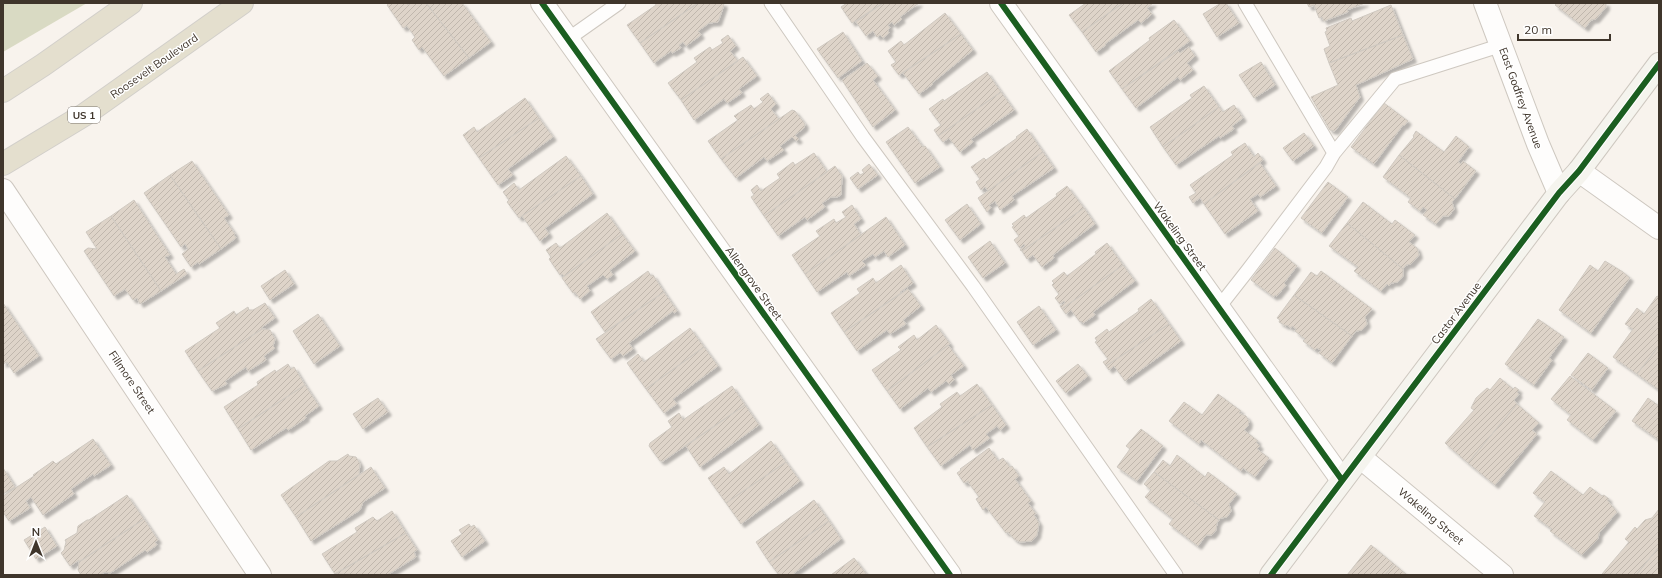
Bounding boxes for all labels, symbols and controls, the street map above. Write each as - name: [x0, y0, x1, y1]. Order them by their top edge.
- scale bar: [1518, 16, 1610, 42]
- text: 20 m: [1524, 22, 1552, 37]
- street label: Roosevelt Boulevard: [107, 30, 201, 102]
- street label: East Godfrey Avenue: [1496, 46, 1546, 150]
- road number: US 1: [68, 107, 100, 123]
- street label: Wakeling Street: [1150, 199, 1210, 273]
- street label: Allengrove Street: [723, 243, 785, 323]
- street label: Castor Avenue: [1428, 279, 1484, 347]
- street label: Fillmore Street: [106, 348, 158, 416]
- street label: Wakeling Street: [1395, 484, 1467, 548]
- north arrow: [16, 522, 56, 562]
- text: N: [32, 525, 40, 539]

